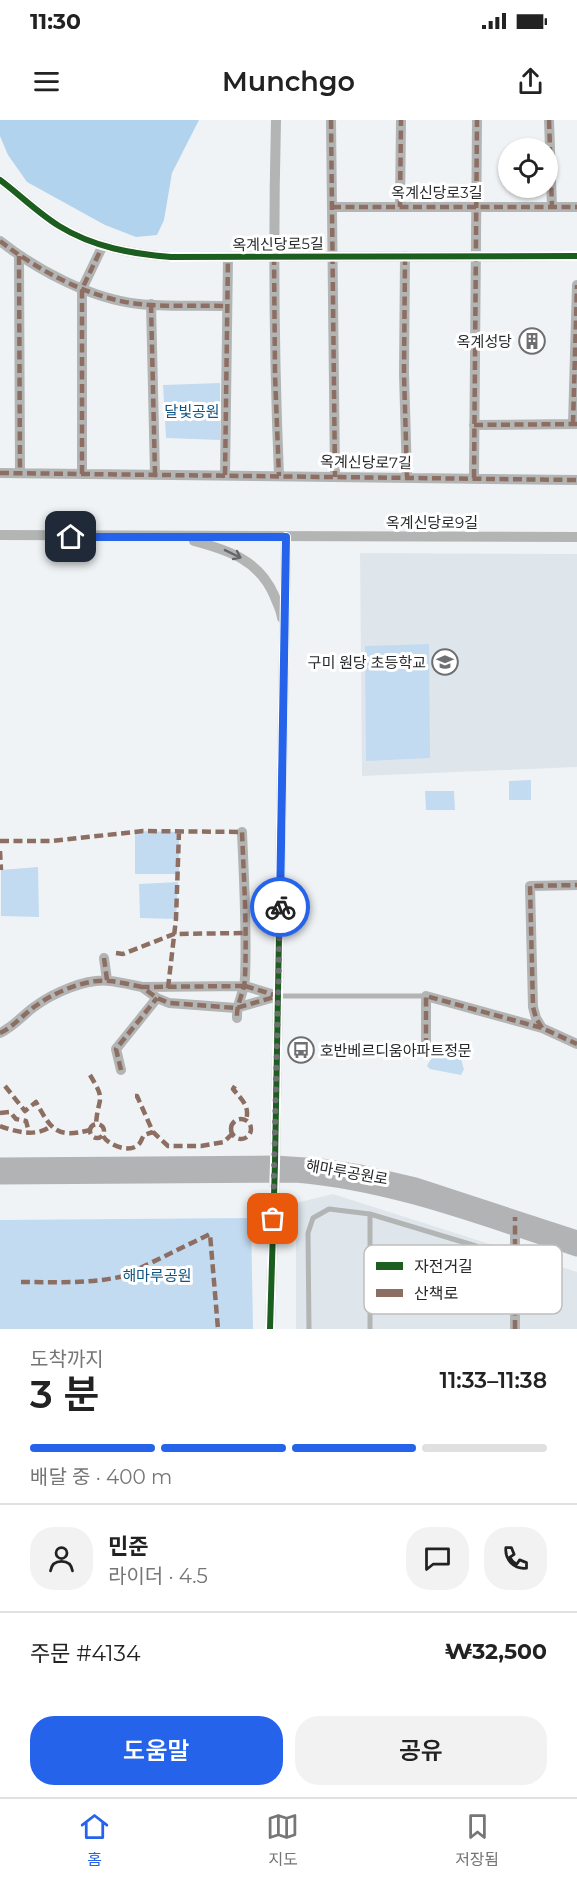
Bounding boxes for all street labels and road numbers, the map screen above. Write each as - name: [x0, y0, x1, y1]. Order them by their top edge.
- street label: 옥계신당로3길: [391, 183, 483, 202]
- street label: 옥계신당로5길: [232, 234, 324, 254]
- street label: 옥계신당로7길: [320, 452, 412, 472]
- street label: 옥계신당로9길: [386, 513, 478, 532]
- street label: 해마루공원로: [305, 1155, 389, 1189]

